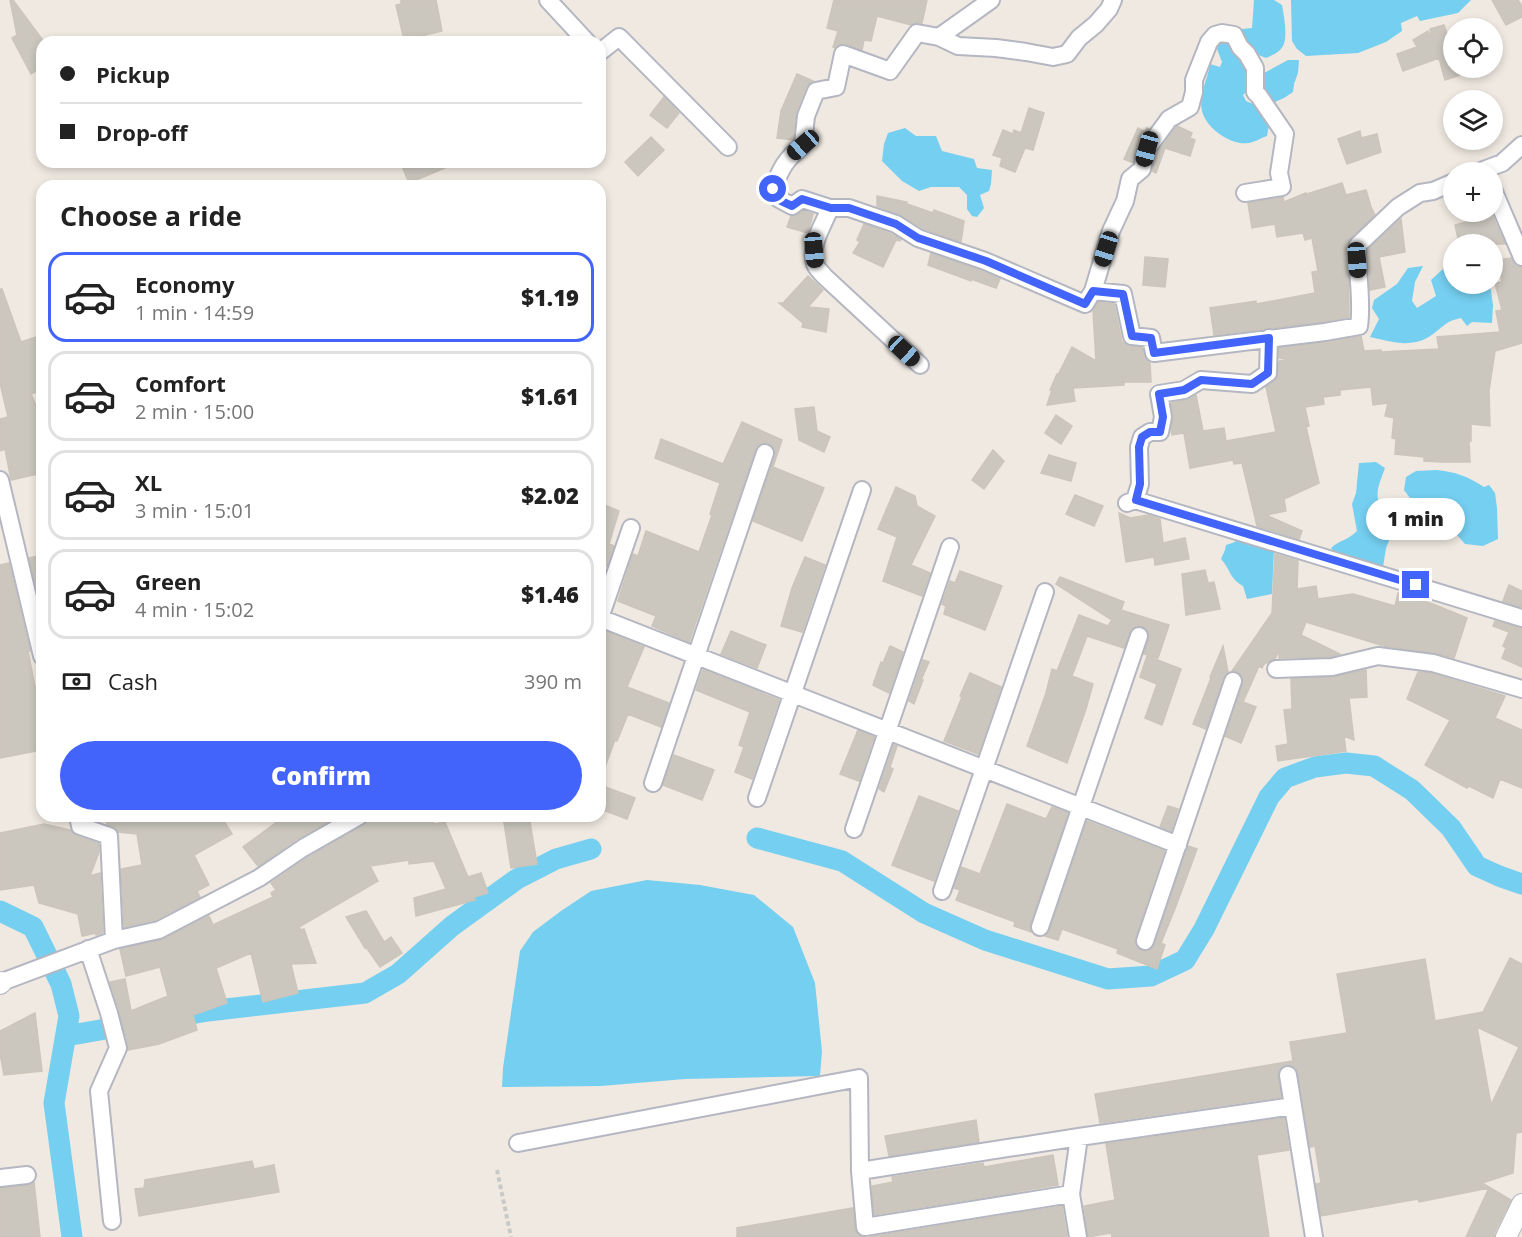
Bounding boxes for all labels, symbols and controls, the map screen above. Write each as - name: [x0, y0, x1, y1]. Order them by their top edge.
- map controls: [1443, 18, 1503, 294]
- button: locate: [1443, 18, 1503, 78]
- text: Pickup: [96, 59, 170, 89]
- button: layers: [1443, 90, 1503, 150]
- text: Drop-off: [96, 117, 188, 147]
- car: [784, 126, 822, 164]
- car: [1134, 129, 1160, 169]
- button: +: [1443, 162, 1503, 222]
- route start: [759, 175, 786, 202]
- text: Choose a ride: [60, 197, 242, 234]
- car: [1092, 229, 1120, 269]
- car: [803, 231, 825, 269]
- button: −: [1443, 234, 1503, 294]
- car: [1347, 241, 1367, 279]
- text: Economy: [135, 269, 234, 299]
- icon: car: [63, 270, 117, 324]
- text: $1.19: [521, 282, 579, 312]
- text: 1 min · 14:59: [135, 299, 254, 326]
- car: [885, 332, 923, 370]
- text: Comfort: [135, 368, 226, 398]
- icon: car: [63, 369, 117, 423]
- text: $1.61: [521, 381, 579, 411]
- text: 2 min · 15:00: [135, 398, 254, 425]
- text: XL: [135, 467, 162, 497]
- icon: car: [63, 468, 117, 522]
- text: $2.02: [521, 480, 579, 510]
- text: 3 min · 15:01: [135, 497, 254, 524]
- callout: 1 min: [1366, 498, 1466, 540]
- text: 1 min: [1387, 505, 1444, 532]
- text: Green: [135, 566, 201, 596]
- icon: car: [63, 567, 117, 621]
- route end: [1402, 571, 1429, 598]
- text: $1.46: [521, 579, 579, 609]
- text: 4 min · 15:02: [135, 596, 254, 623]
- icon: cash: [60, 665, 93, 698]
- text: Cash: [108, 666, 158, 696]
- text: 390 m: [524, 668, 582, 695]
- button: Confirm: [60, 741, 582, 810]

